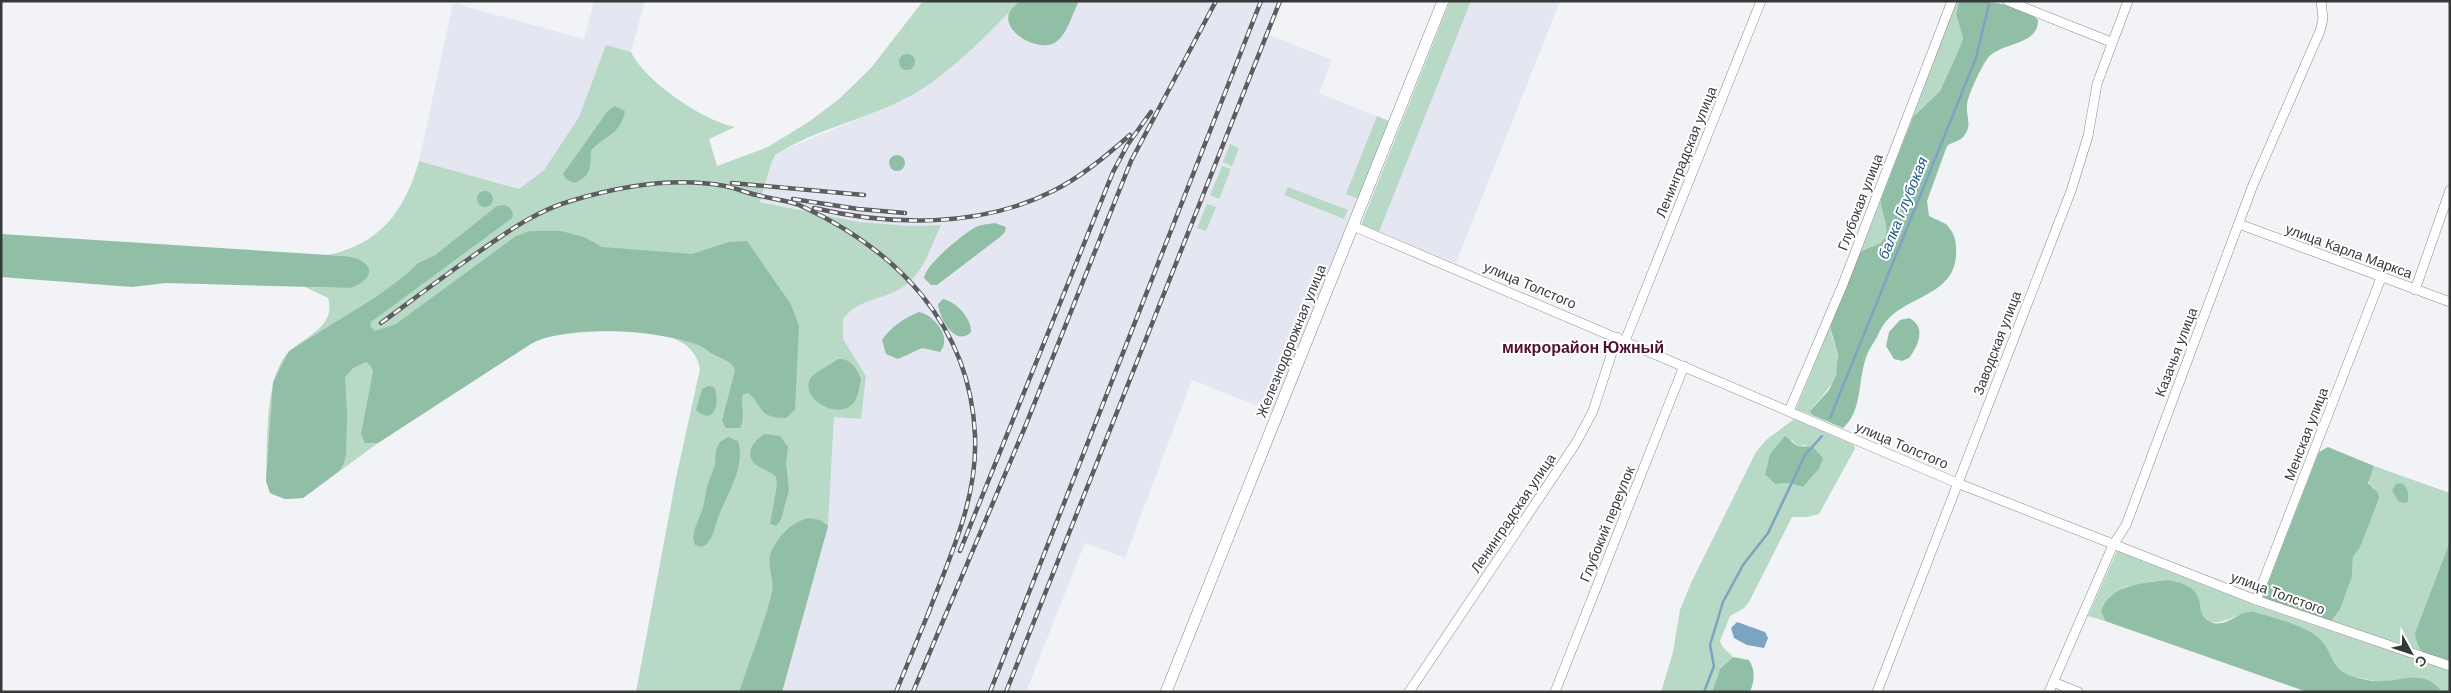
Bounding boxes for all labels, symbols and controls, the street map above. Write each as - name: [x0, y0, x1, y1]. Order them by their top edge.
- street label: Ленинградская улица: [1651, 83, 1721, 220]
- street label: Глубокая улица: [1833, 151, 1887, 253]
- water label: балка Глубокая: [1873, 154, 1933, 262]
- street label: улица Карла Маркса: [2283, 220, 2415, 282]
- street label: улица Толстого: [1481, 257, 1579, 313]
- street label: Железнодорожная улица: [1252, 262, 1330, 420]
- street label: Заводская улица: [1969, 288, 2025, 398]
- street label: Казачья улица: [2151, 305, 2201, 399]
- district label: микрорайон Южный: [1502, 337, 1664, 358]
- street label: Менская улица: [2280, 385, 2332, 483]
- street label: улица Толстого: [1853, 417, 1951, 473]
- street label: Ленинградская улица: [1466, 450, 1560, 576]
- street label: Глубокий переулок: [1576, 463, 1639, 584]
- street label: улица Толстого: [2228, 568, 2328, 618]
- north arrow: [2386, 628, 2436, 678]
- text: С: [2411, 652, 2431, 671]

